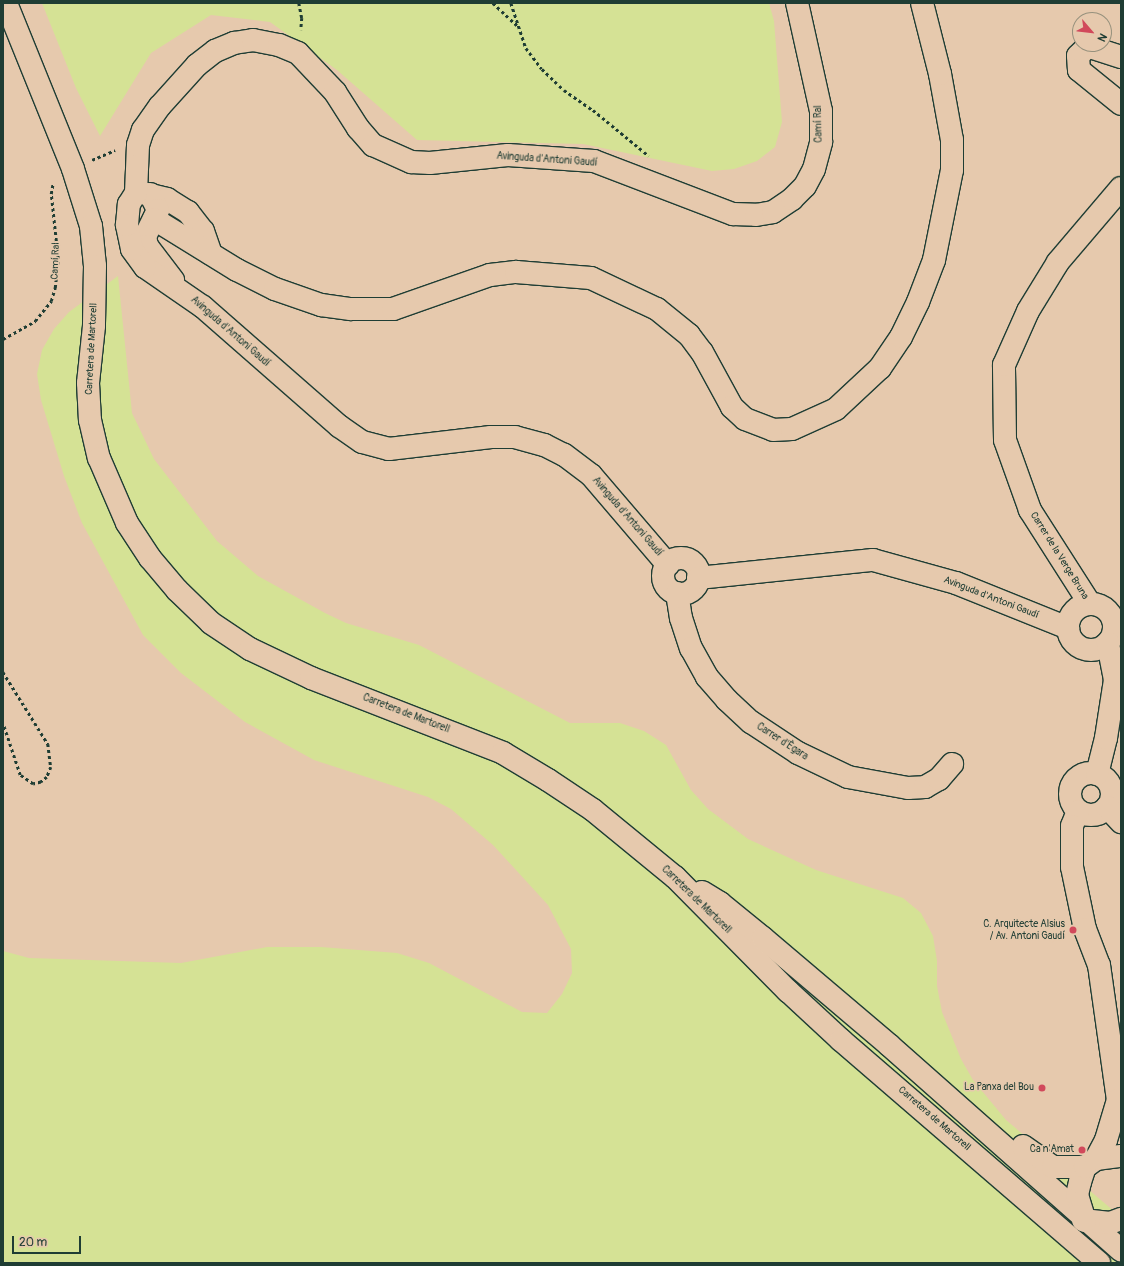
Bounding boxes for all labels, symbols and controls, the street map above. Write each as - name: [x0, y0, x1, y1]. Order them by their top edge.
- north arrow: [1072, 12, 1112, 52]
- text: N: [1095, 31, 1110, 44]
- street label: Camí Ral: [813, 105, 825, 143]
- street label: Avinguda d'Antoni Gaudí: [496, 150, 598, 170]
- street label: Camí Ral: [49, 242, 63, 280]
- street label: Avinguda d'Antoni Gaudí: [188, 294, 272, 370]
- street label: Carretera de Martorell: [84, 303, 100, 395]
- street label: Avinguda d'Antoni Gaudí: [589, 475, 665, 559]
- street label: Carrer de la Verge Bruna: [1027, 510, 1091, 602]
- street label: Avinguda d'Antoni Gaudí: [942, 574, 1040, 622]
- street label: Carretera de Martorell: [361, 692, 451, 736]
- street label: Carrer d'Ègara: [754, 721, 810, 763]
- street label: Carretera de Martorell: [659, 864, 733, 936]
- place label: C. Arquitecte Alsius / Av. Antoni Gaudí: [983, 918, 1065, 942]
- marker: C. Arquitecte Alsius / Av. Antoni Gaudí: [1068, 925, 1078, 935]
- place label: La Panxa del Bou: [964, 1082, 1034, 1094]
- marker: La Panxa del Bou: [1037, 1083, 1047, 1093]
- street label: Carretera de Martorell: [895, 1084, 973, 1154]
- place label: Ca n'Amat: [1030, 1144, 1074, 1156]
- marker: Ca n'Amat: [1077, 1145, 1087, 1155]
- scale bar: [14, 1228, 83, 1254]
- text: 20 m: [19, 1235, 47, 1250]

